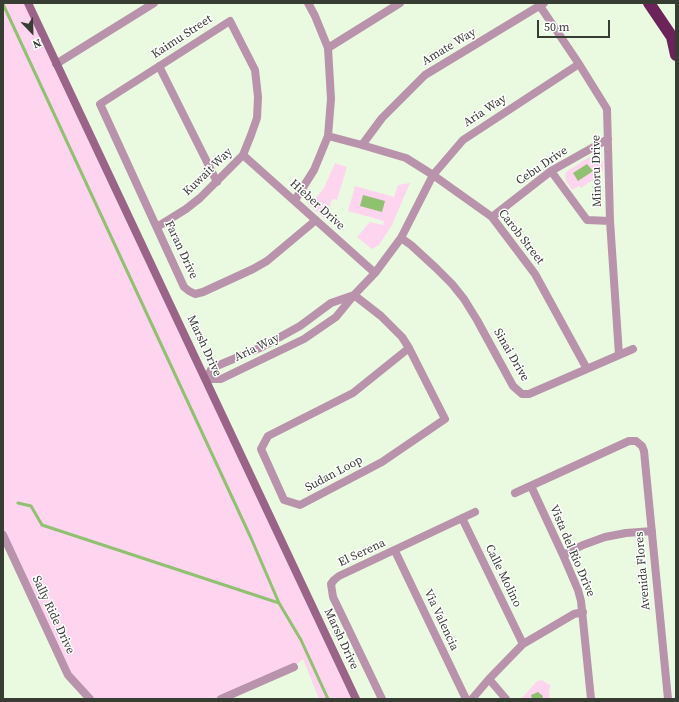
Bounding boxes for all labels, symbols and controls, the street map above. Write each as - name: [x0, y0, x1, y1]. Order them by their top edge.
- north arrow: [12, 12, 52, 52]
- street label: Kaimu Street: [149, 12, 215, 62]
- scale bar: [539, 12, 612, 38]
- text: 50 m: [544, 19, 570, 35]
- street label: Amate Way: [419, 25, 479, 69]
- text: N: [30, 35, 44, 52]
- street label: Aria Way: [461, 92, 509, 130]
- street label: Minoru Drive: [589, 135, 605, 207]
- street label: Cebu Drive: [513, 144, 571, 188]
- street label: Kuwait Way: [180, 145, 236, 199]
- street label: Hieber Drive: [287, 177, 347, 233]
- street label: Carob Street: [495, 207, 547, 267]
- street label: Faran Drive: [161, 219, 201, 281]
- street label: Marsh Drive: [184, 313, 224, 379]
- street label: Sinai Drive: [490, 326, 532, 384]
- street label: Aria Way: [232, 331, 282, 365]
- street label: Sudan Loop: [303, 453, 365, 495]
- street label: Vista del Rio Drive: [546, 503, 598, 599]
- street label: Avenida Flores: [632, 531, 654, 611]
- street label: El Serena: [336, 536, 388, 570]
- street label: Calle Molino: [482, 542, 524, 610]
- street label: Sally Ride Drive: [29, 574, 77, 656]
- street label: Via Valencia: [421, 587, 461, 653]
- street label: Marsh Drive: [321, 606, 361, 672]

